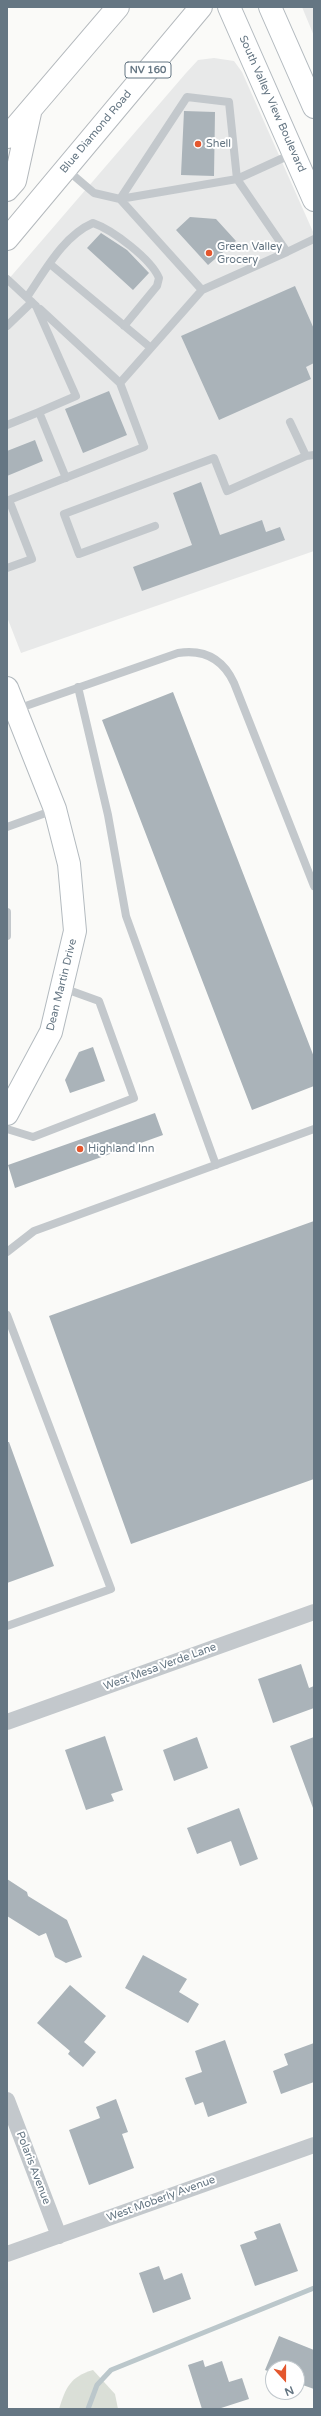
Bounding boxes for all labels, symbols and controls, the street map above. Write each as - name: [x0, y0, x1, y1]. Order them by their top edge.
- street label: South Valley View Boulevard: [236, 34, 308, 174]
- road number: NV 160: [125, 62, 171, 78]
- street label: Blue Diamond Road: [57, 88, 135, 176]
- place label: Shell: [206, 137, 231, 151]
- marker: Shell: [193, 139, 203, 149]
- place label: Green Valley Grocery: [217, 240, 282, 266]
- marker: Green Valley Grocery: [204, 248, 214, 258]
- street label: Dean Martin Drive: [44, 937, 80, 1033]
- place label: Highland Inn: [88, 1142, 154, 1156]
- marker: Highland Inn: [75, 1144, 85, 1154]
- street label: West Mesa Verde Lane: [102, 1640, 218, 1694]
- street label: Polaris Avenue: [13, 2130, 53, 2206]
- street label: West Moberly Avenue: [105, 2173, 217, 2225]
- north arrow: [265, 2360, 305, 2400]
- text: N: [283, 2383, 296, 2398]

